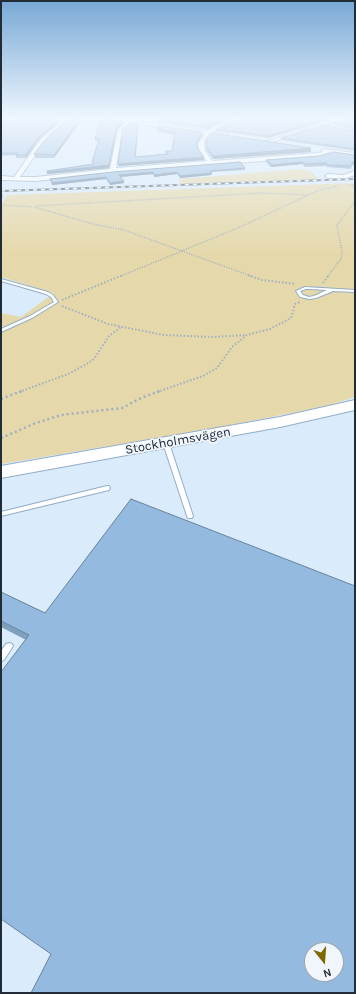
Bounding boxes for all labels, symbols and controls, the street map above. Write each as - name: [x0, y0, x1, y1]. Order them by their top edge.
- street label: Stockholmsvägen: [124, 424, 232, 458]
- north arrow: [304, 942, 344, 982]
- text: N: [322, 966, 333, 980]

